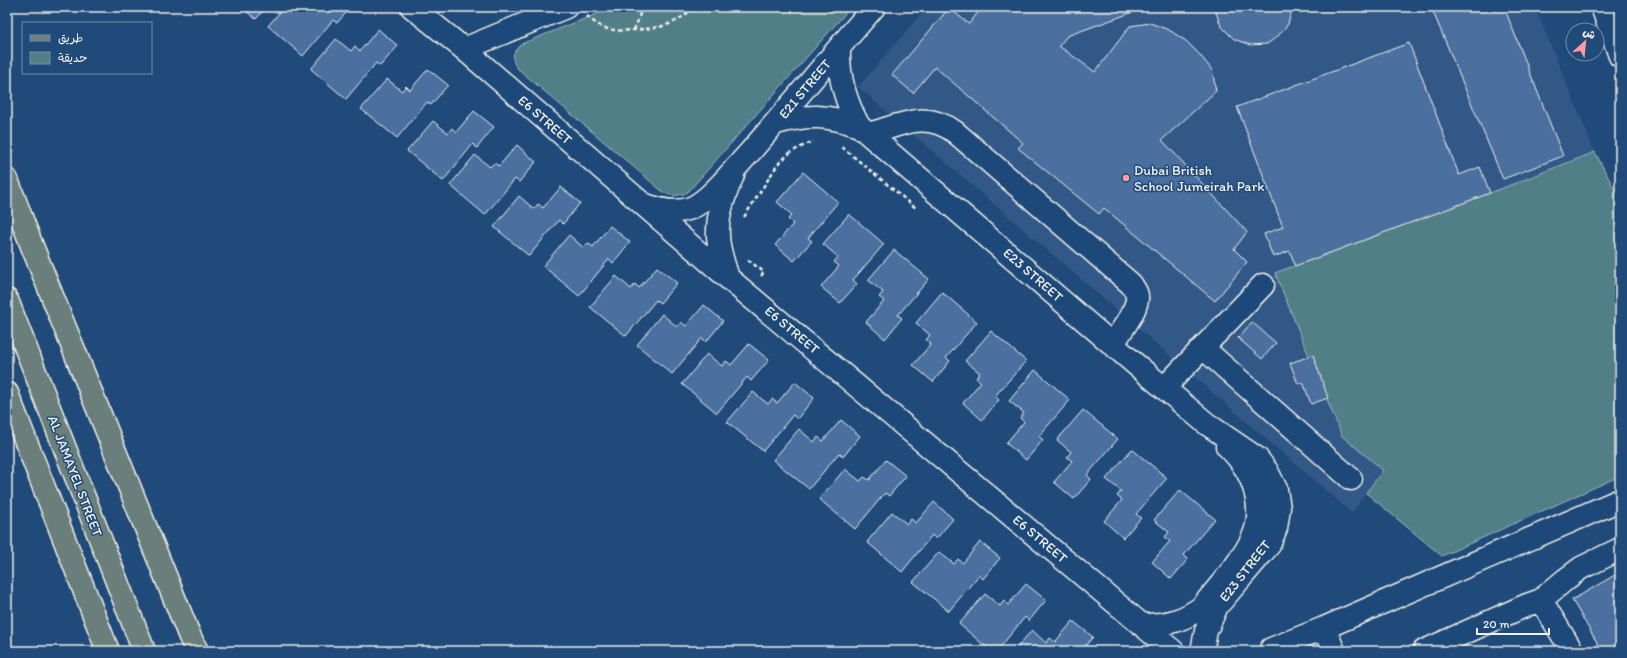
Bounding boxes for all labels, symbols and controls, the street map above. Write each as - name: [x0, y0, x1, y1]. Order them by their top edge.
- legend: [22, 22, 152, 74]
- north arrow: [1565, 22, 1605, 62]
- text: ش: [1581, 25, 1598, 42]
- text: طريق: [58, 31, 83, 45]
- text: حديقة: [58, 51, 87, 65]
- street label: E21 STREET: [775, 56, 835, 122]
- street label: E6 STREET: [514, 92, 576, 148]
- place label: Dubai British School Jumeirah Park: [1134, 162, 1264, 195]
- marker: Dubai British School Jumeirah Park: [1121, 173, 1131, 183]
- street label: E23 STREET: [1000, 244, 1066, 306]
- street label: E6 STREET: [761, 302, 823, 358]
- street label: AL JAMAYEL STREET: [44, 413, 106, 539]
- street label: E6 STREET: [1009, 511, 1071, 567]
- street label: E23 STREET: [1216, 537, 1274, 605]
- scale bar: [1477, 610, 1549, 636]
- text: 20 m: [1483, 617, 1510, 631]

